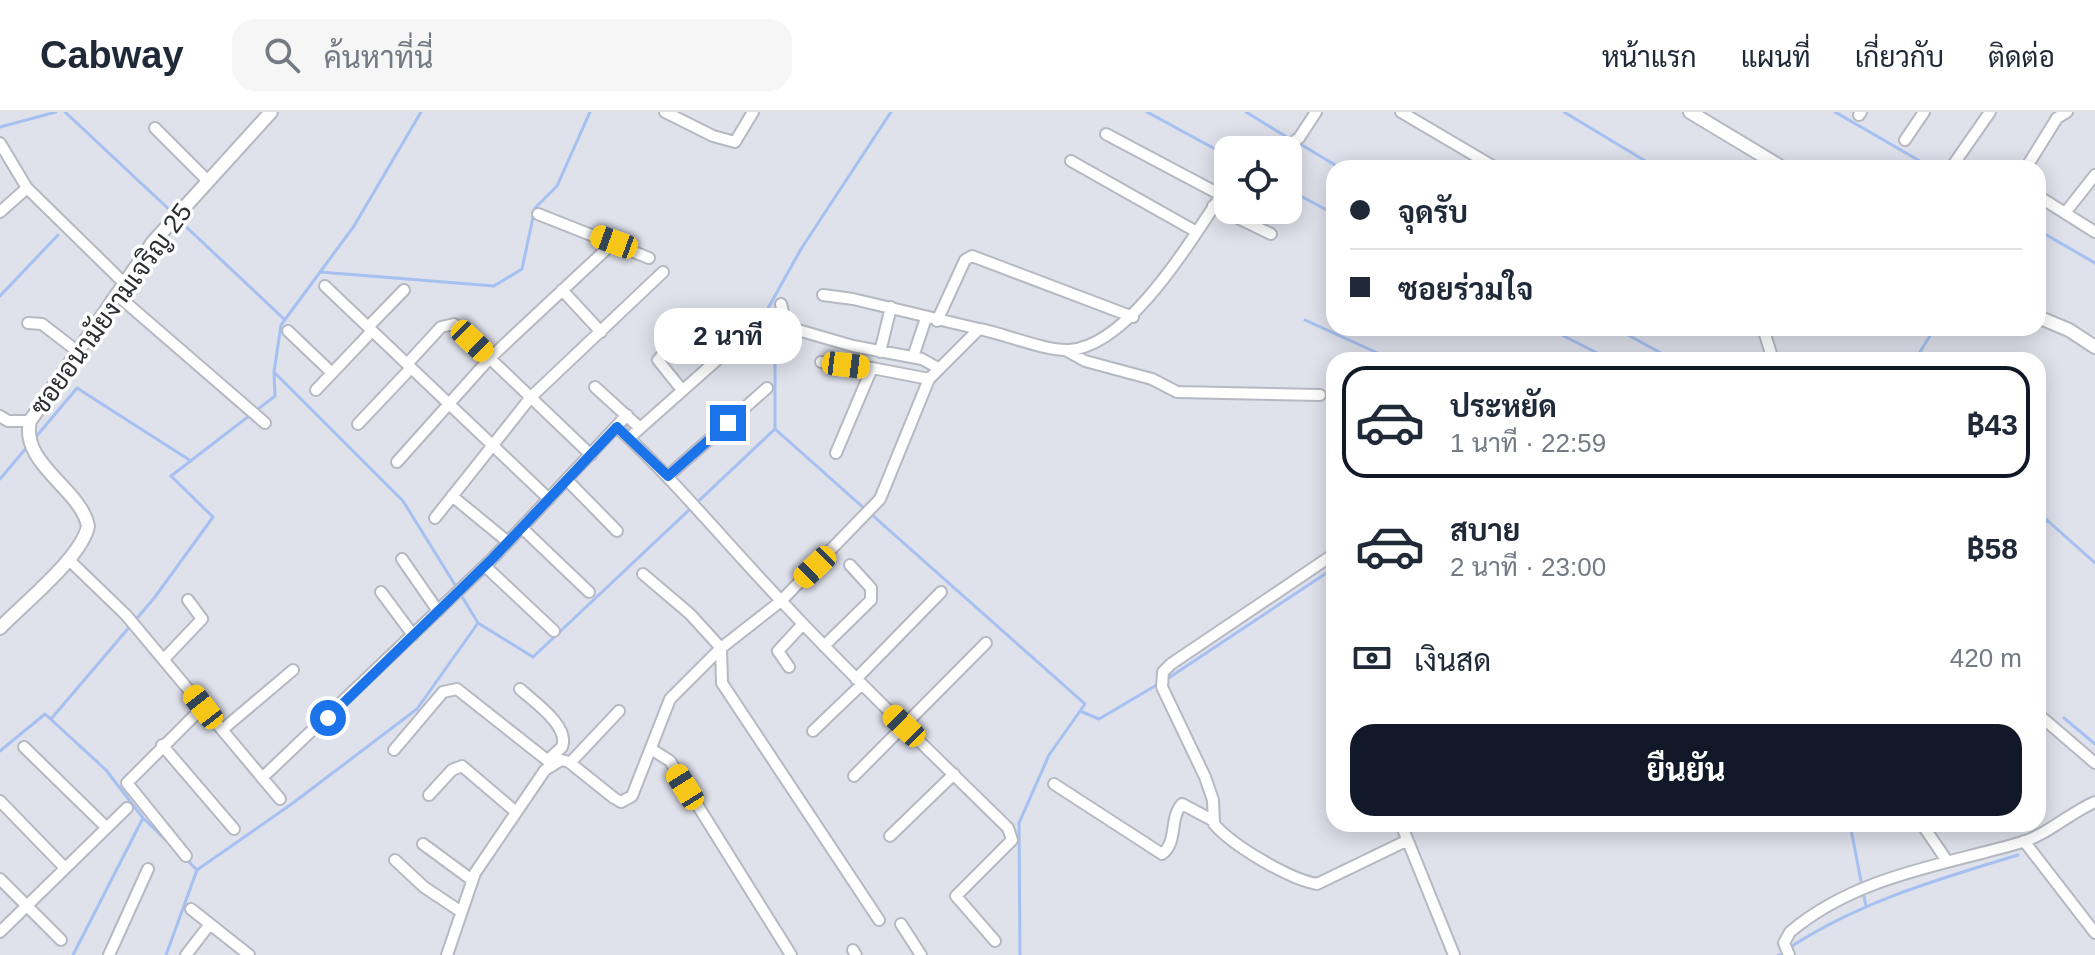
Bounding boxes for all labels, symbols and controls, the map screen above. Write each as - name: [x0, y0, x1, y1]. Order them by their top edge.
- search box: [232, 19, 792, 91]
- icon: search: [260, 33, 304, 77]
- text: Cabway: [40, 34, 184, 76]
- text: ค้นหาที่นี่: [324, 41, 433, 74]
- text: หน้าแรก: [1602, 42, 1697, 73]
- text: แผนที่: [1741, 42, 1811, 73]
- text: เกี่ยวกับ: [1855, 42, 1944, 73]
- text: ติดต่อ: [1988, 42, 2055, 73]
- map controls: [1214, 136, 1302, 224]
- button: locate: [1214, 136, 1302, 224]
- text: จุดรับ: [1398, 196, 1468, 229]
- street label: ซอยอนามัยงามเจริญ 25: [23, 197, 199, 421]
- car: [587, 223, 641, 261]
- text: ซอยร่วมใจ: [1398, 273, 1533, 306]
- callout: 2 นาที: [654, 307, 802, 363]
- car: [446, 316, 498, 366]
- text: 2 นาที: [693, 321, 763, 351]
- car: [821, 350, 871, 380]
- icon: car: [1354, 386, 1426, 458]
- text: ประหยัด: [1450, 390, 1557, 423]
- route end: [710, 405, 746, 441]
- text: ฿43: [1967, 408, 2018, 441]
- text: 1 นาที · 22:59: [1450, 428, 1606, 458]
- icon: car: [1354, 510, 1426, 582]
- text: สบาย: [1450, 514, 1520, 547]
- text: ฿58: [1967, 532, 2018, 565]
- car: [789, 542, 841, 592]
- text: 2 นาที · 23:00: [1450, 552, 1606, 582]
- icon: cash: [1350, 636, 1394, 680]
- text: 420 m: [1950, 643, 2022, 673]
- text: เงินสด: [1414, 644, 1491, 677]
- car: [179, 681, 227, 733]
- route start: [310, 700, 346, 736]
- car: [878, 701, 930, 751]
- button: ยืนยัน: [1350, 724, 2022, 816]
- car: [662, 760, 708, 814]

